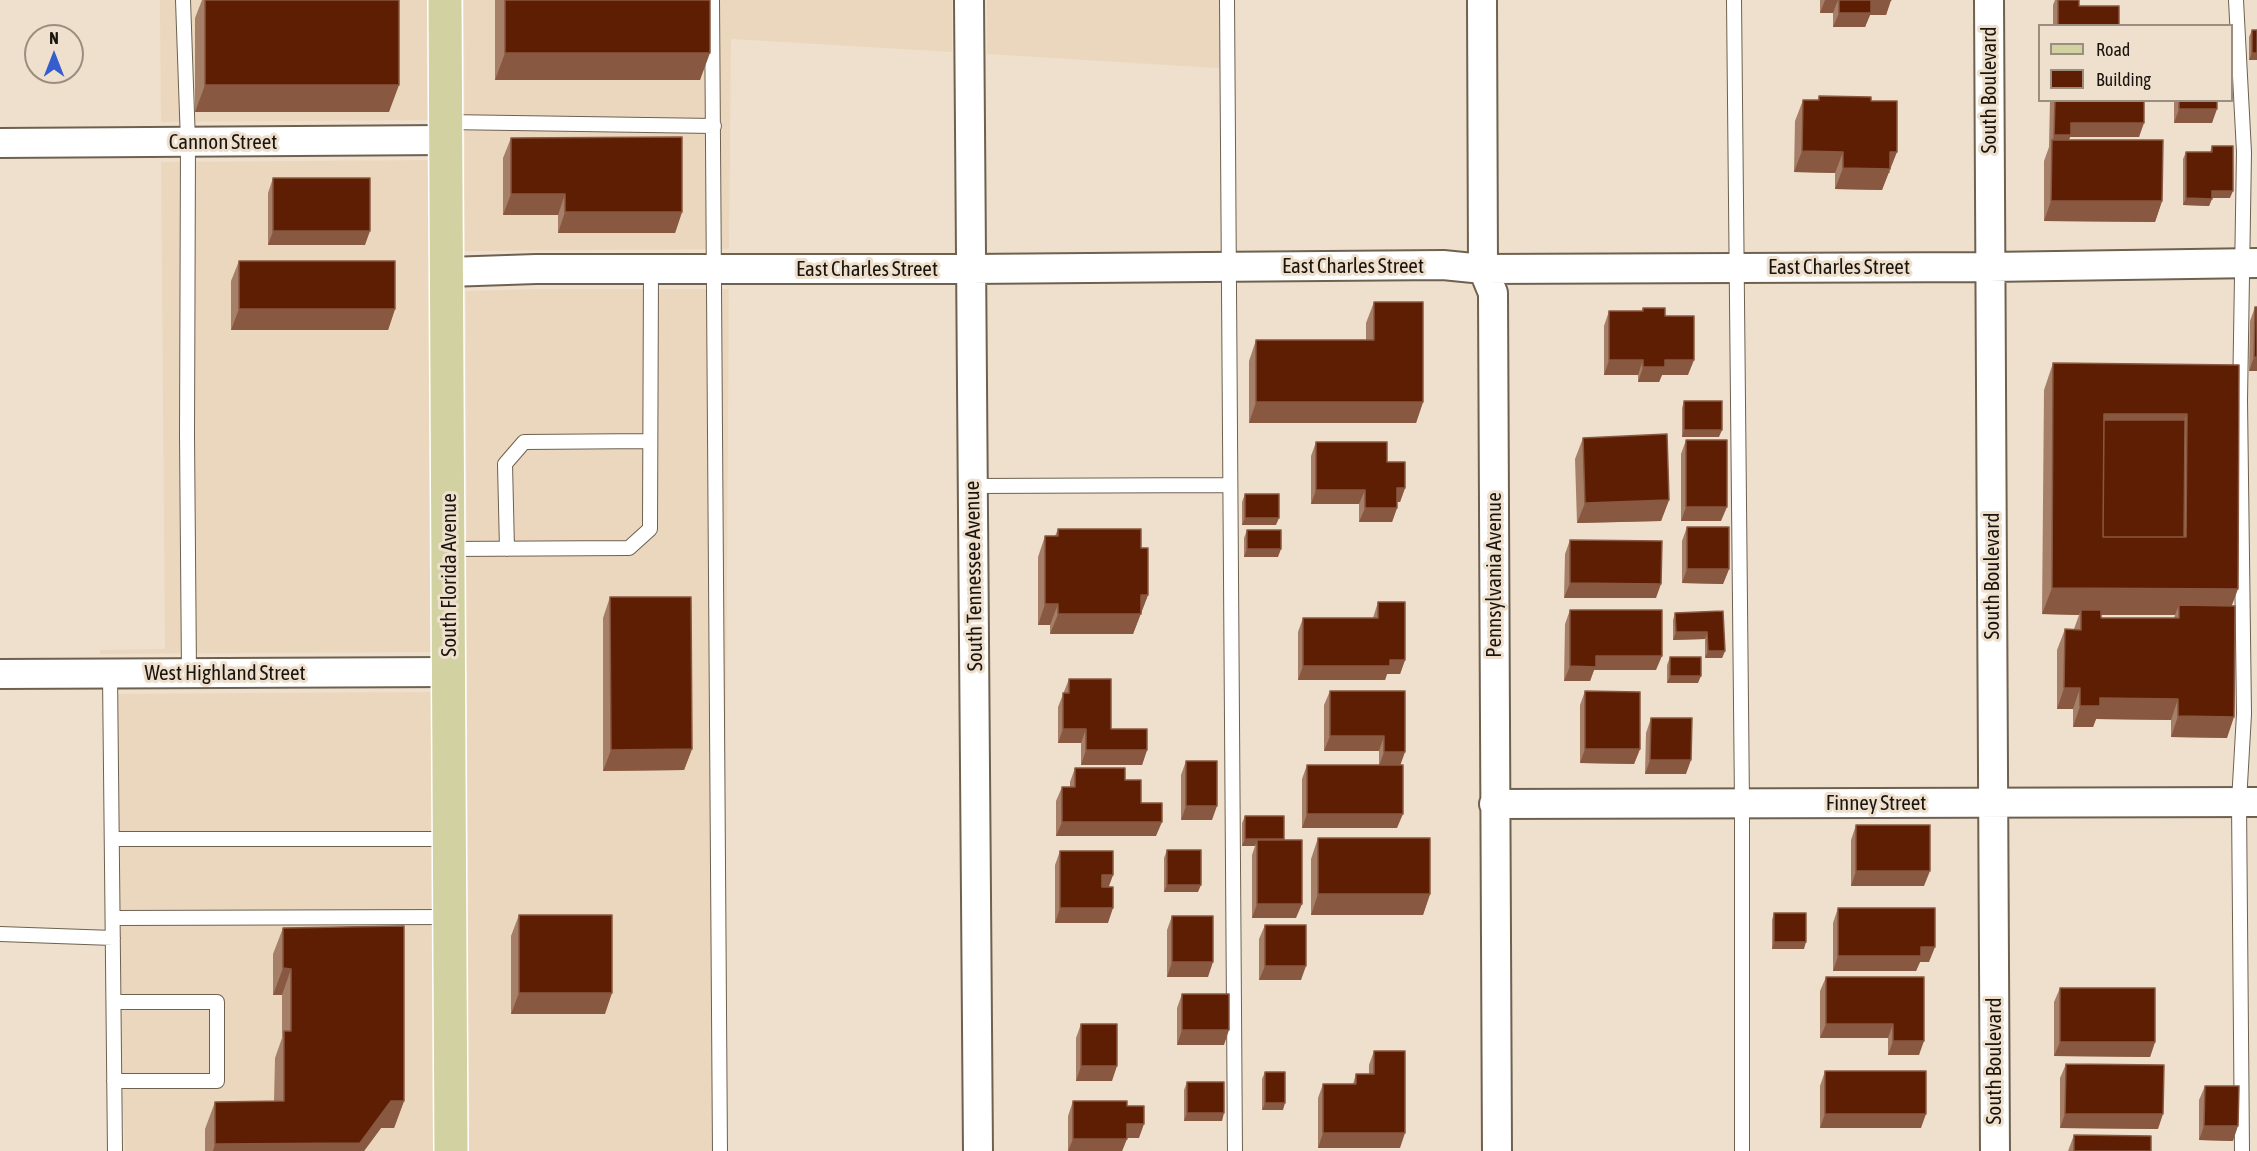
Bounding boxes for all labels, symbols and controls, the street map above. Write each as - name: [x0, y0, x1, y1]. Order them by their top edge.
- north arrow: [24, 24, 84, 84]
- legend: [2038, 24, 2233, 102]
- street label: South Boulevard: [1976, 27, 2002, 153]
- text: N: [49, 29, 59, 47]
- text: Road: [2096, 39, 2130, 60]
- text: Building: [2096, 69, 2151, 90]
- street label: Cannon Street: [169, 129, 277, 155]
- street label: East Charles Street: [1282, 253, 1424, 279]
- street label: East Charles Street: [1768, 254, 1910, 280]
- street label: East Charles Street: [796, 256, 938, 282]
- street label: South Tennessee Avenue: [960, 481, 988, 671]
- street label: Pennsylvania Avenue: [1481, 492, 1507, 658]
- street label: South Florida Avenue: [436, 493, 462, 657]
- street label: South Boulevard: [1979, 513, 2005, 639]
- street label: West Highland Street: [144, 660, 306, 686]
- street label: Finney Street: [1826, 790, 1926, 816]
- street label: South Boulevard: [1981, 998, 2007, 1124]

